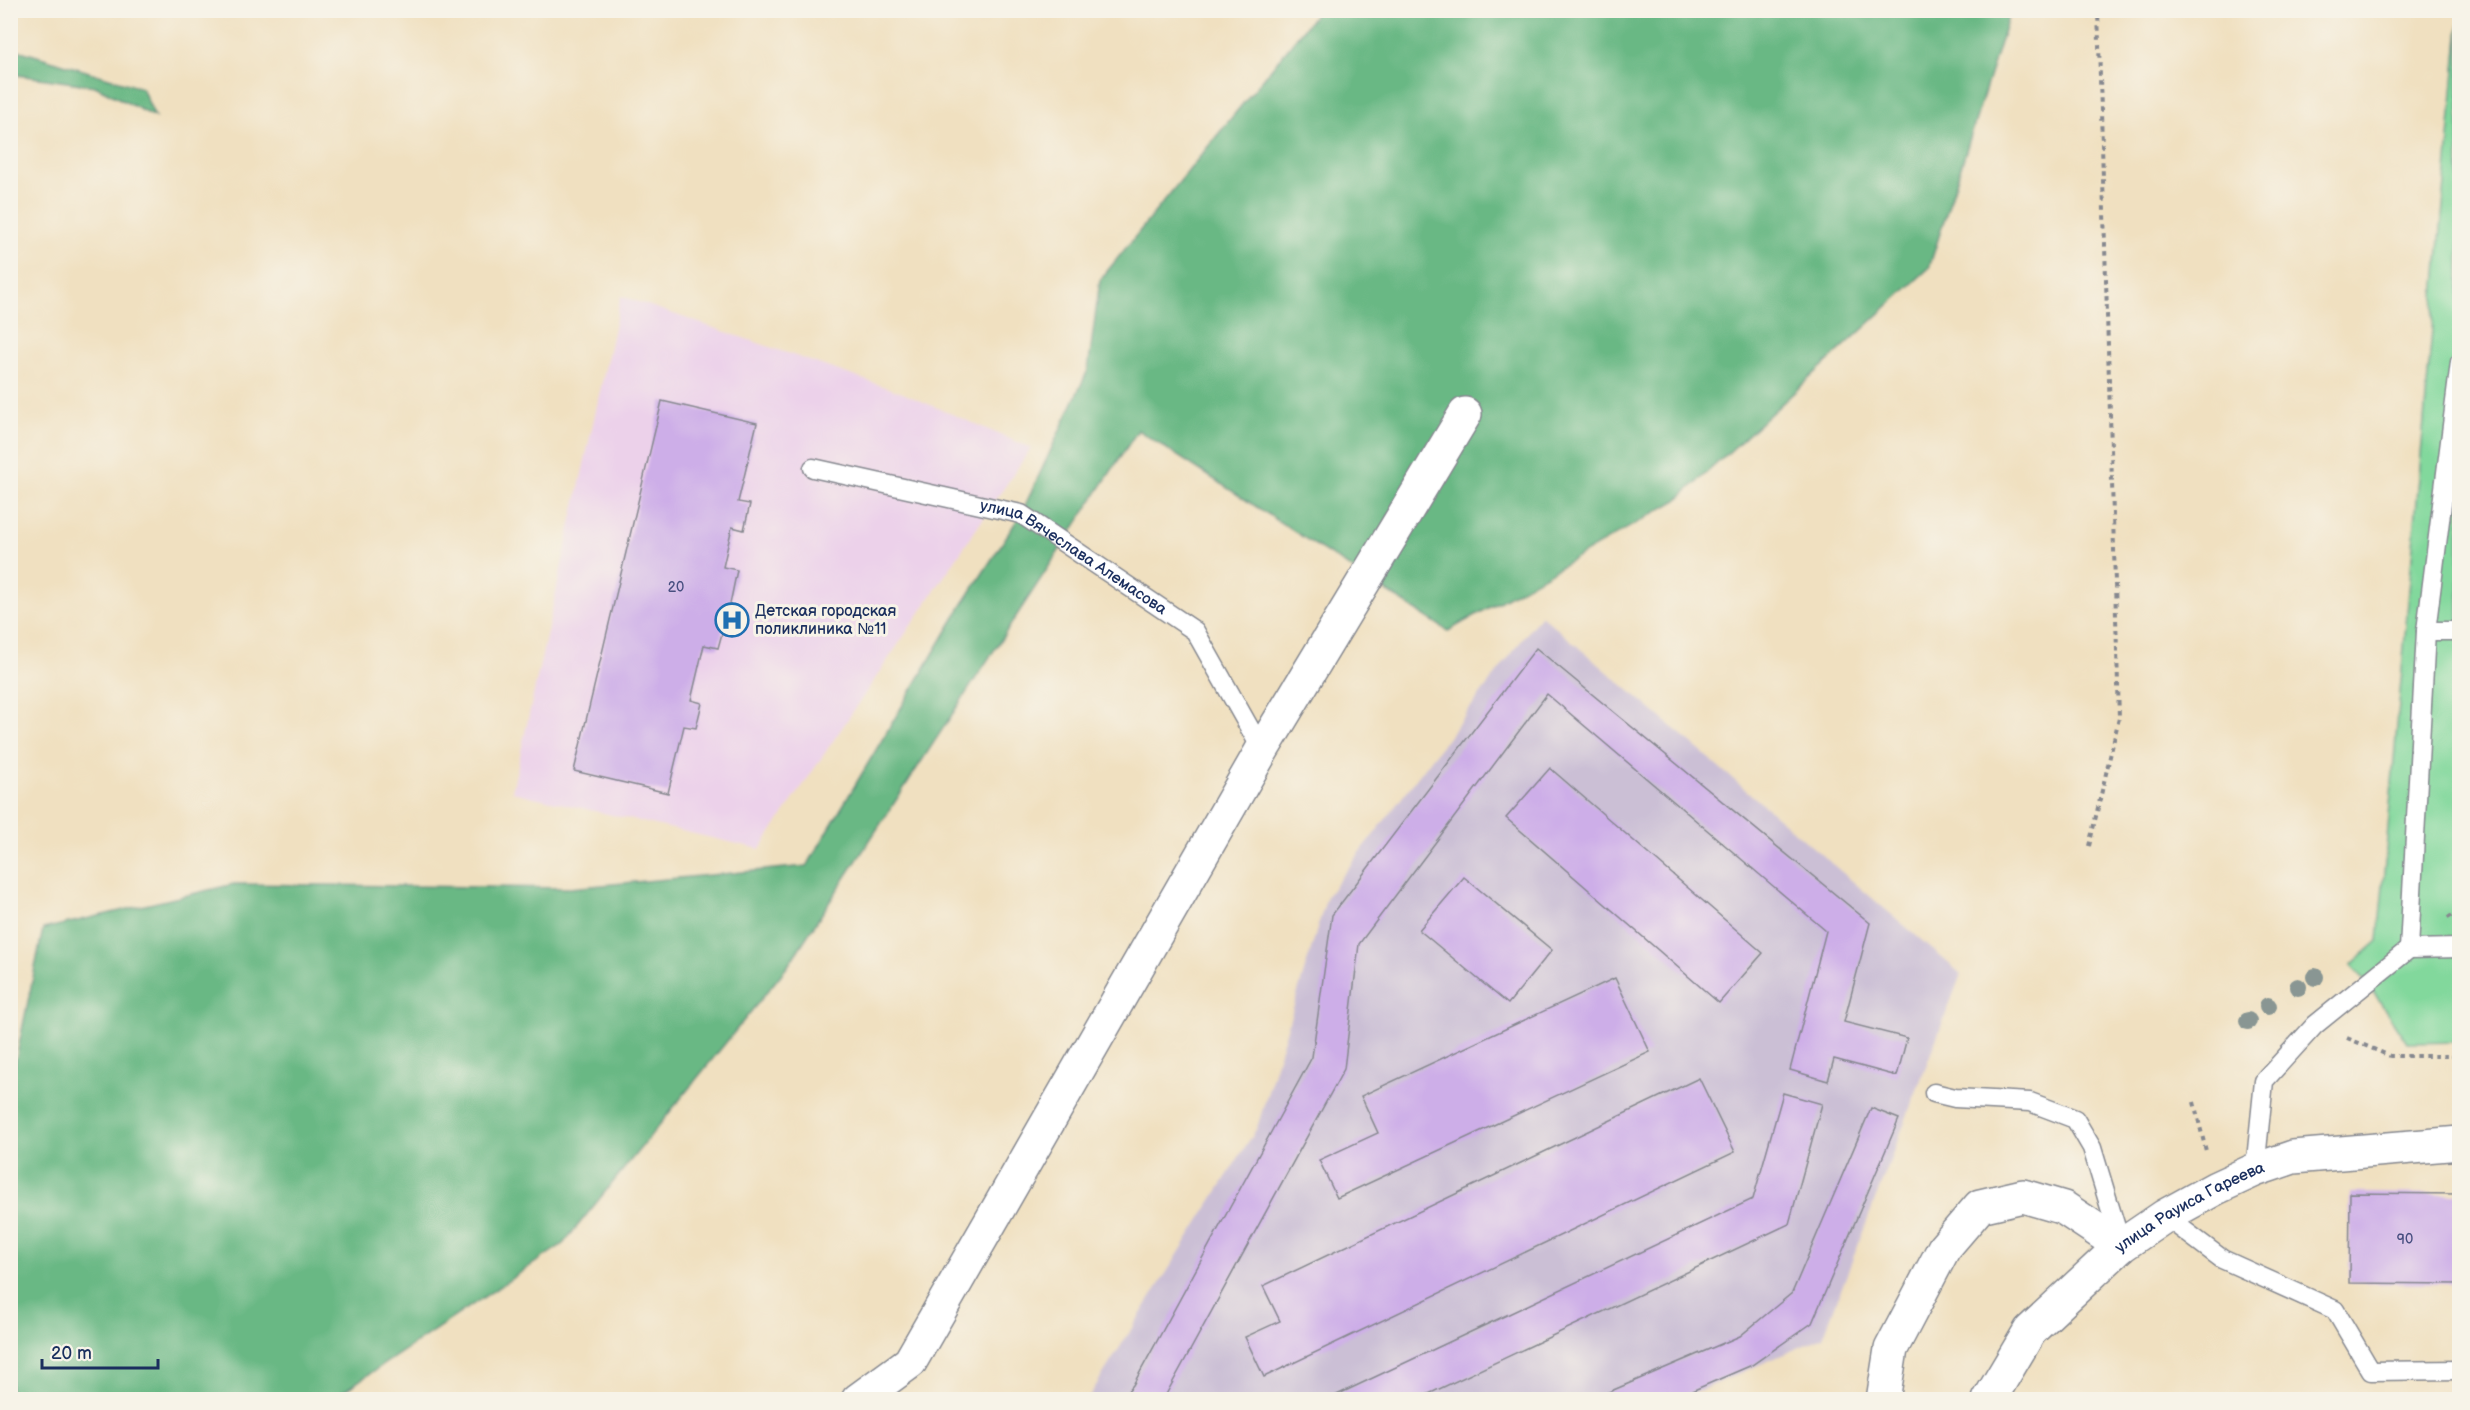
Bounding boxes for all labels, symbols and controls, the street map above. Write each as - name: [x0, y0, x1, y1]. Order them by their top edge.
- street label: улица Вячеслава Алемасова: [978, 496, 1171, 619]
- house number: 20: [668, 579, 684, 596]
- hospital icon: Детская городская поликлиника №11: [714, 602, 750, 638]
- place label: Детская городская поликлиника №11: [755, 602, 897, 639]
- street label: улица Рауиса Гареева: [2111, 1158, 2268, 1257]
- house number: 90: [2397, 1231, 2413, 1248]
- scale bar: [42, 1332, 158, 1370]
- text: 20 m: [51, 1343, 92, 1364]

